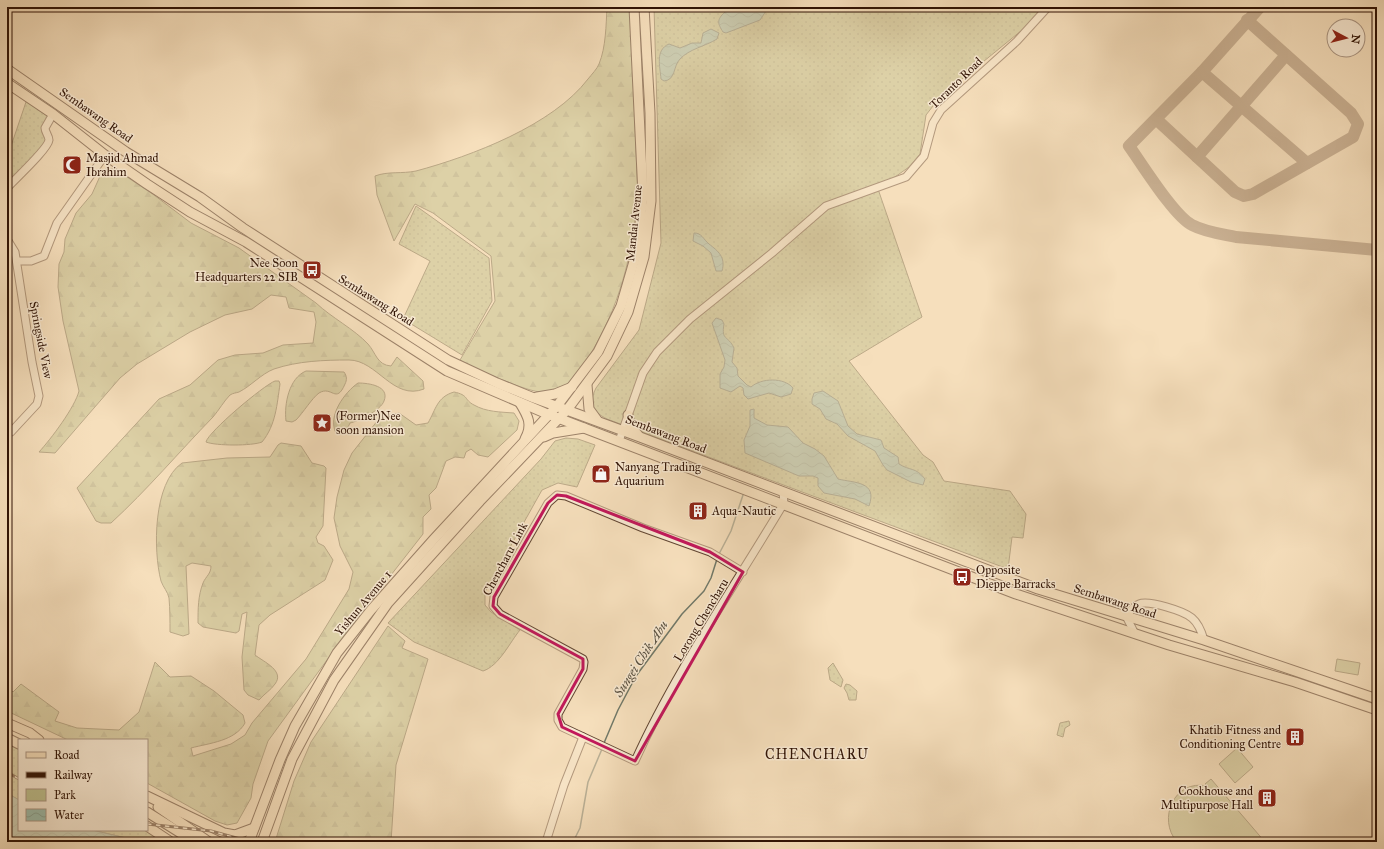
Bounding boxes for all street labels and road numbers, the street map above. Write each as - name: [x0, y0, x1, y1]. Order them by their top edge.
- street label: Toranto Road: [927, 54, 985, 112]
- street label: Sembawang Road: [56, 85, 135, 146]
- street label: Mandai Avenue: [623, 184, 645, 262]
- street label: Sembawang Road: [335, 271, 416, 330]
- street label: Springside View: [26, 300, 55, 380]
- street label: Sembawang Road: [623, 412, 709, 457]
- street label: Chencharu Link: [480, 520, 530, 598]
- street label: Yishun Avenue 1: [332, 567, 394, 638]
- street label: Lorong Chencharu: [671, 575, 732, 665]
- street label: Sembawang Road: [1072, 581, 1158, 622]

